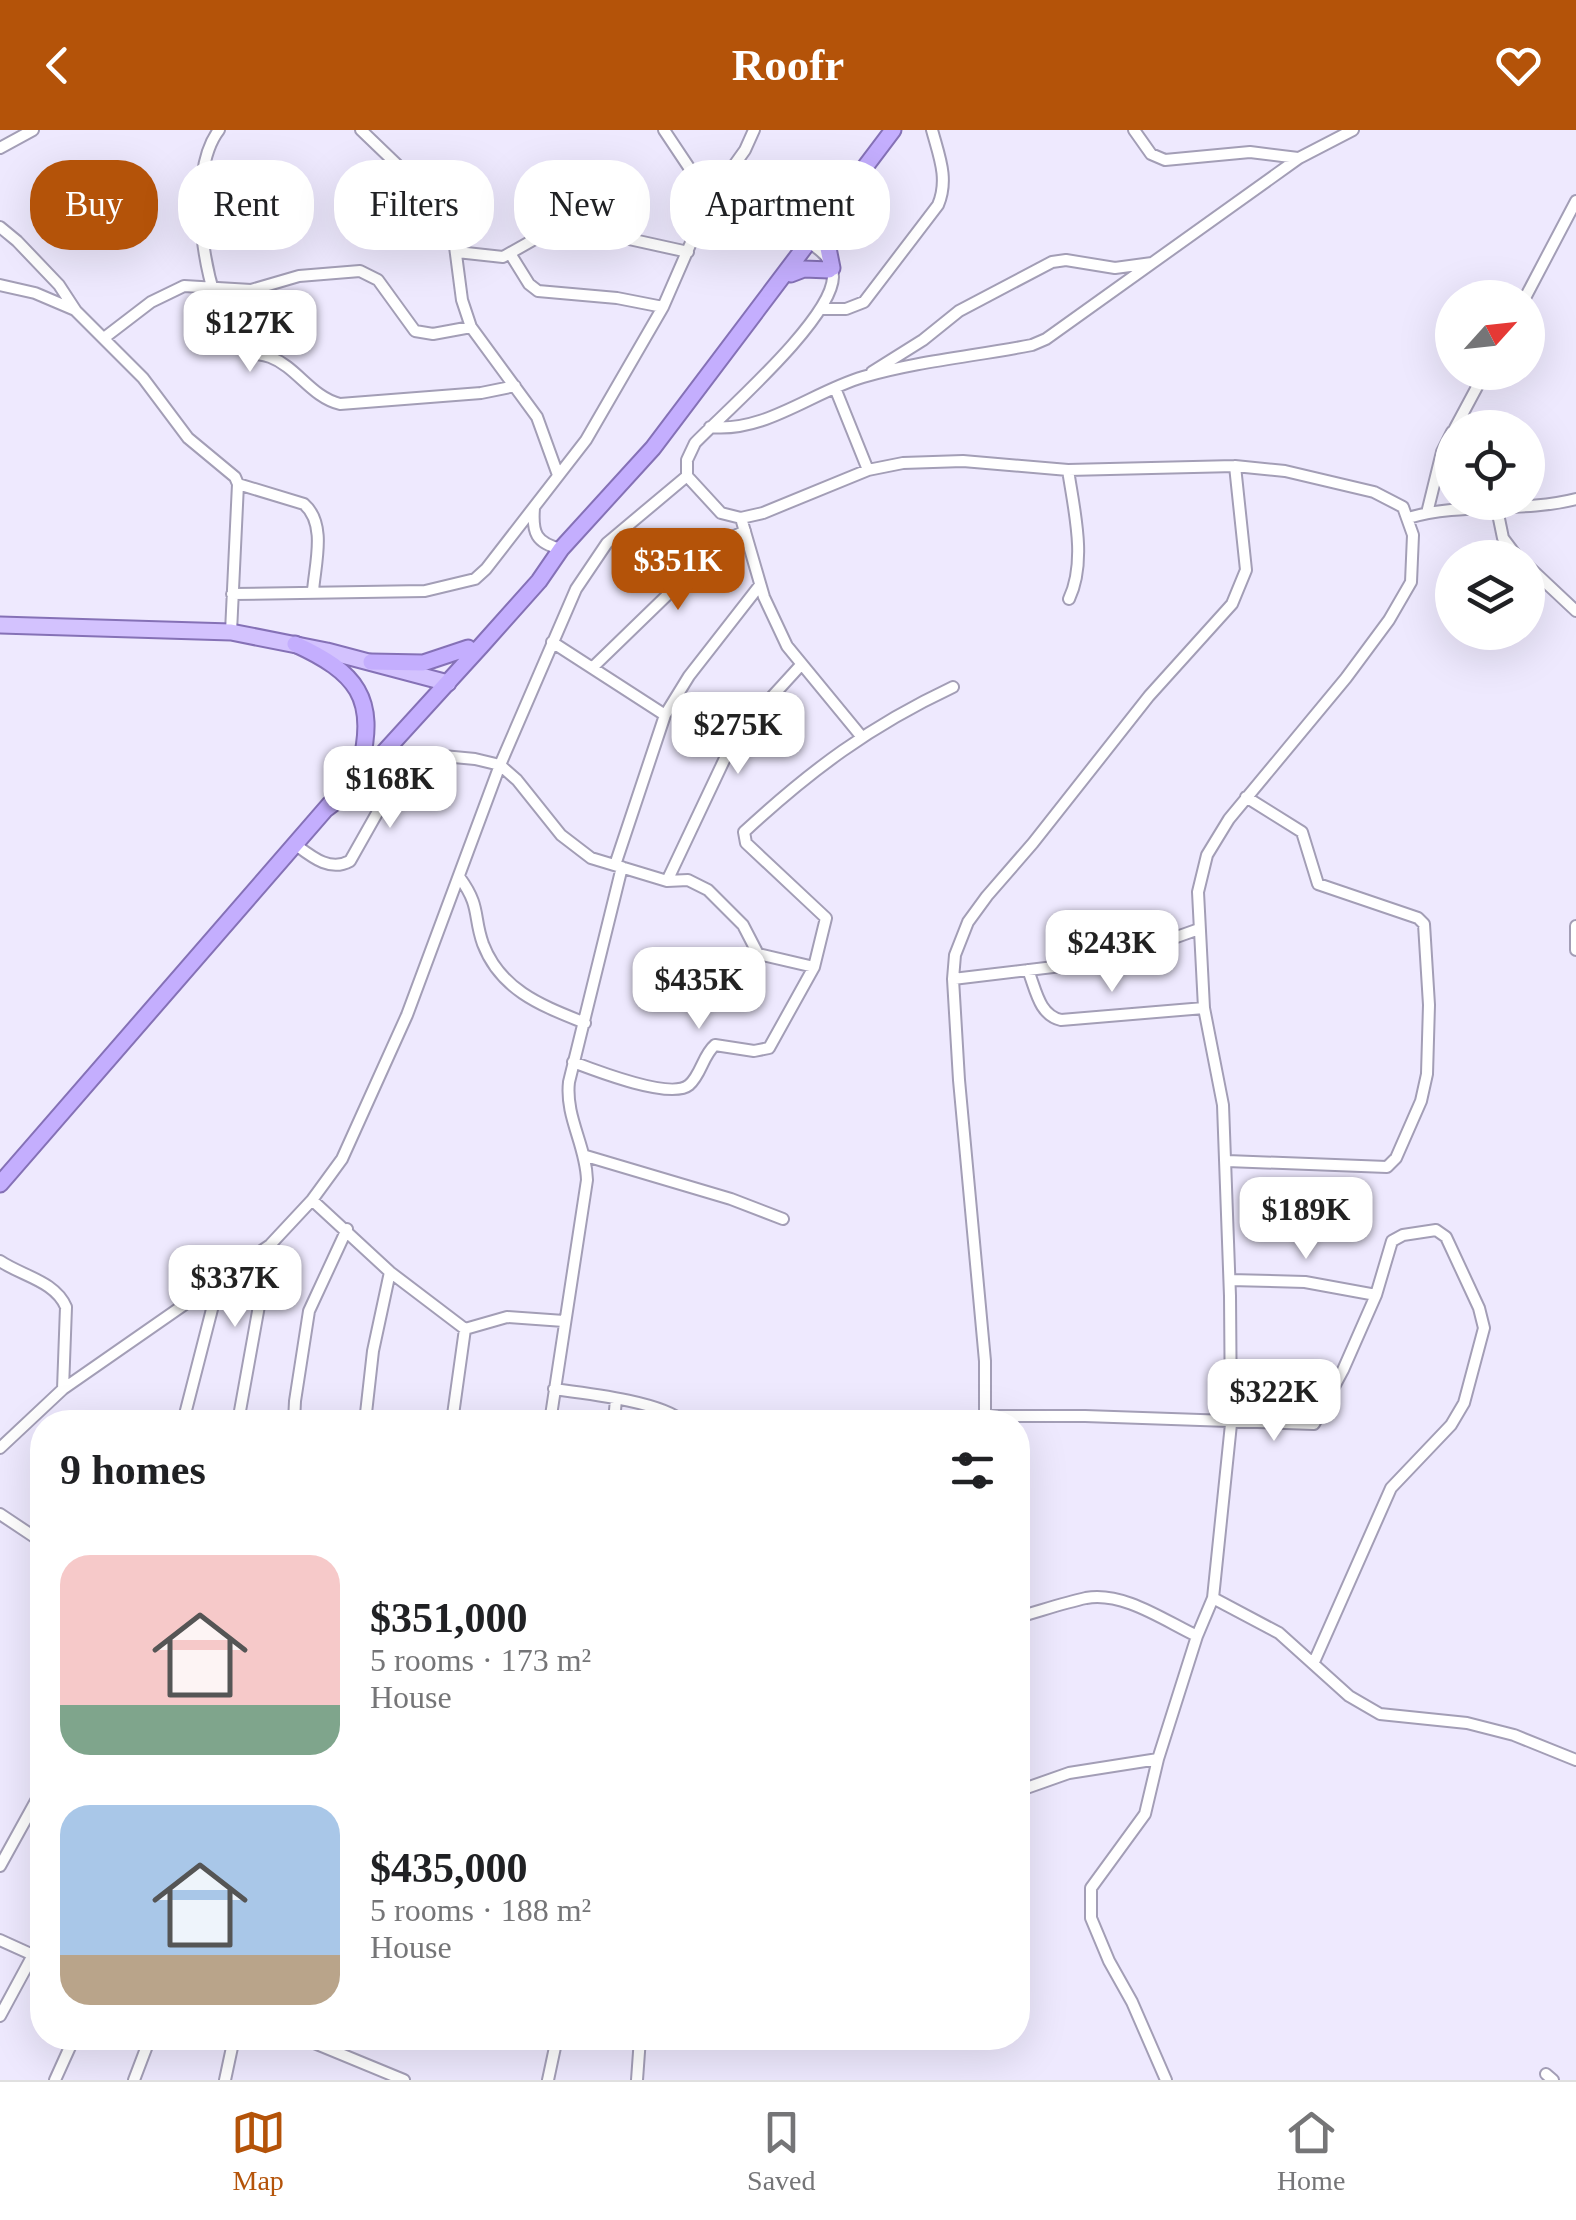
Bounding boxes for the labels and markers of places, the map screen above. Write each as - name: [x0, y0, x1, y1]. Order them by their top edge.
- pin: $127K: [180, 290, 320, 375]
- pin: $351K: [608, 528, 748, 613]
- pin: $275K: [668, 692, 808, 777]
- pin: $168K: [320, 746, 460, 831]
- pin: $243K: [1042, 910, 1182, 995]
- pin: $435K: [629, 947, 769, 1032]
- pin: $189K: [1236, 1177, 1376, 1262]
- pin: $337K: [165, 1245, 305, 1330]
- pin: $322K: [1204, 1359, 1344, 1444]

